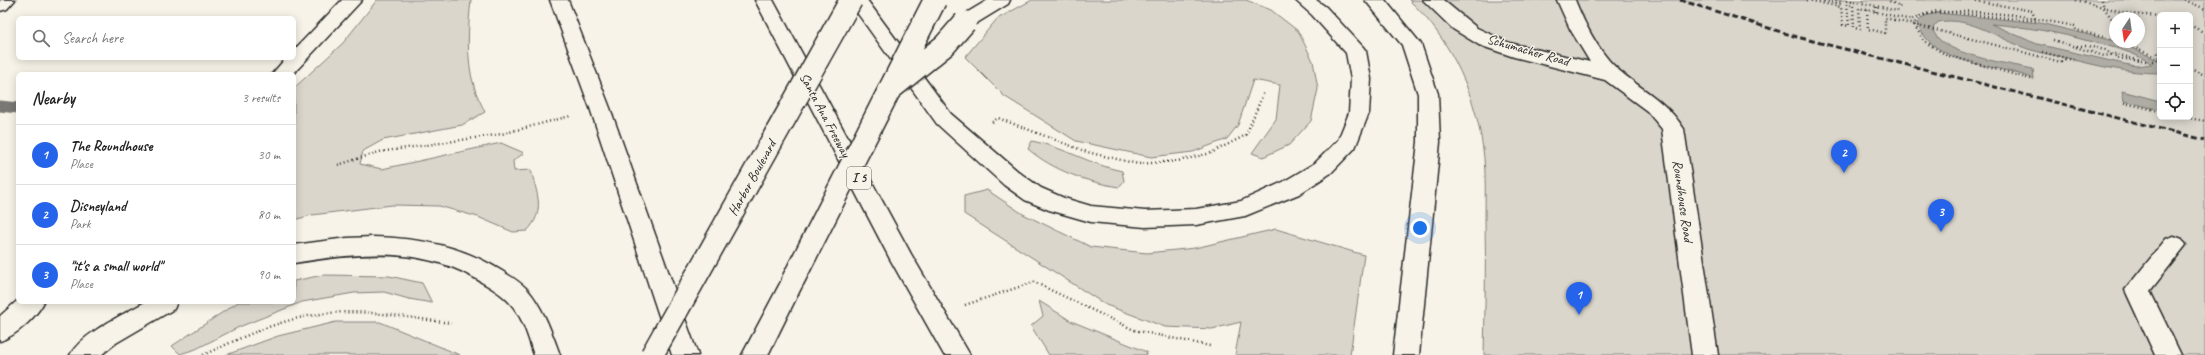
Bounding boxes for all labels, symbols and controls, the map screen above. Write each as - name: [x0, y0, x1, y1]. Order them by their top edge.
- north arrow: [2109, 12, 2145, 48]
- map controls: [2157, 12, 2193, 120]
- button: +: [2157, 12, 2193, 48]
- search box: [16, 16, 296, 60]
- icon: search: [30, 27, 52, 49]
- text: Search here: [62, 29, 123, 48]
- street label: Schumacher Road: [1485, 30, 1573, 70]
- button: −: [2157, 48, 2193, 84]
- street label: Santa Ana Freeway: [796, 70, 855, 161]
- button: locate: [2157, 84, 2193, 120]
- text: Nearby: [32, 88, 75, 109]
- text: 3 results: [242, 90, 280, 106]
- street label: Harbor Boulevard: [724, 135, 781, 219]
- text: The Roundhouse: [70, 137, 153, 156]
- pin: 2: [1831, 140, 1857, 173]
- text: 1: [42, 147, 48, 163]
- text: 30 m: [258, 147, 280, 163]
- text: Place: [70, 156, 93, 172]
- street label: Roundhouse Road: [1669, 159, 1698, 245]
- road number: I 5: [847, 167, 871, 189]
- text: Disneyland: [70, 197, 126, 216]
- pin: 3: [1928, 199, 1954, 232]
- text: 2: [42, 207, 48, 223]
- text: 80 m: [258, 207, 280, 223]
- text: Park: [70, 216, 91, 232]
- your location: [1410, 218, 1430, 238]
- text: "it's a small world": [70, 257, 162, 276]
- text: 3: [42, 267, 48, 283]
- text: 90 m: [258, 267, 280, 283]
- text: Place: [70, 276, 93, 292]
- pin: 1: [1566, 282, 1592, 315]

